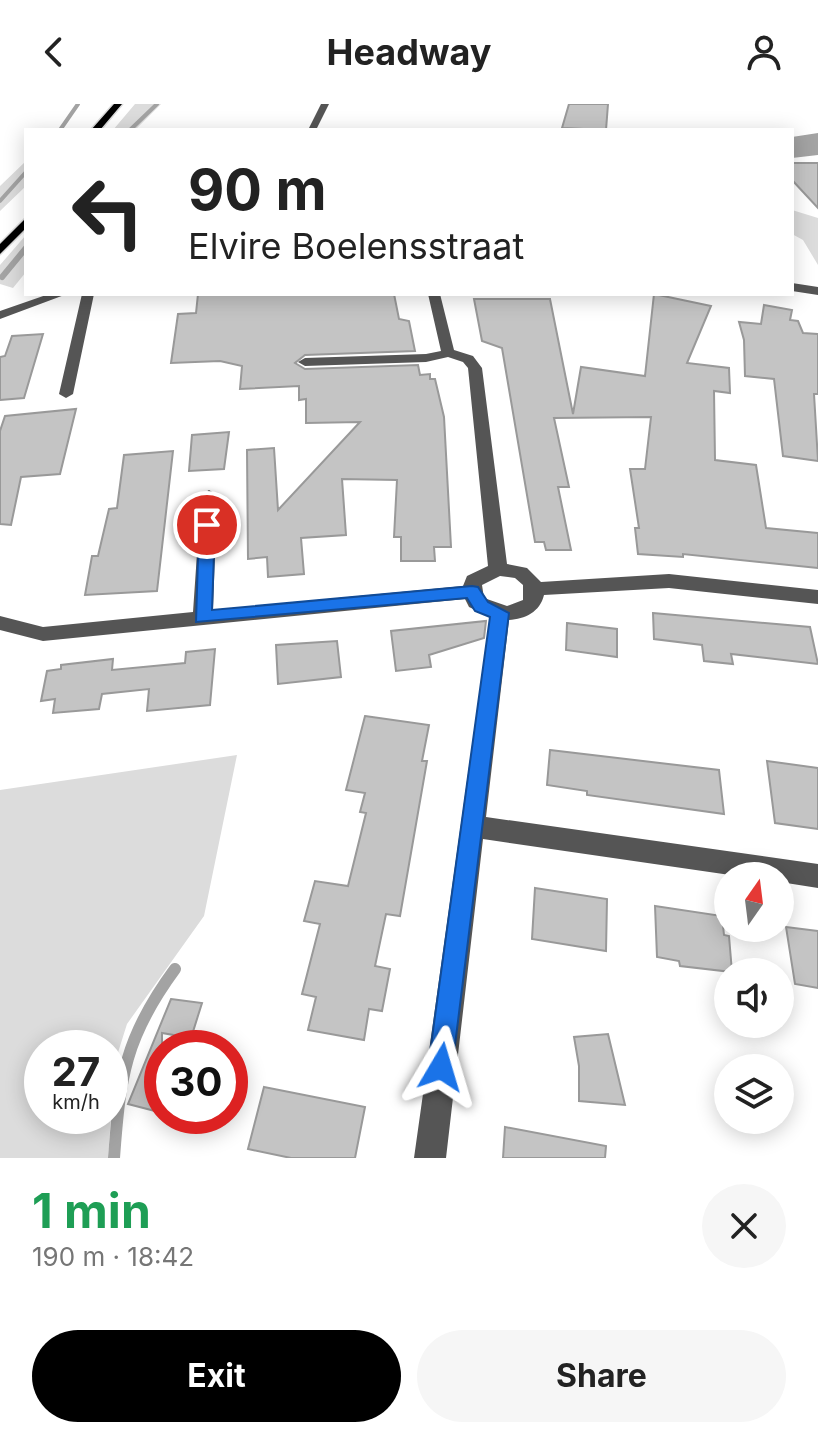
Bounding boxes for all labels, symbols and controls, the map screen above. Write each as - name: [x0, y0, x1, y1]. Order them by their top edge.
- icon: back: [32, 30, 76, 74]
- text: Headway: [327, 30, 491, 74]
- icon: person: [742, 30, 786, 74]
- text: 90 m: [188, 156, 327, 224]
- icon: left: [56, 160, 160, 264]
- text: Elvire Boelensstraat: [188, 224, 524, 268]
- pin: [173, 491, 241, 559]
- icon: arrive: [185, 503, 229, 547]
- north arrow: [714, 862, 794, 942]
- map controls: [714, 862, 794, 1134]
- button: sound: [714, 958, 794, 1038]
- position arrow: [399, 1025, 483, 1109]
- speed limit sign: 30: [144, 1030, 248, 1134]
- text: 27: [52, 1047, 100, 1096]
- button: layers: [714, 1054, 794, 1134]
- text: km/h: [52, 1090, 100, 1114]
- text: 1 min: [32, 1181, 151, 1240]
- button: close: [702, 1184, 786, 1268]
- text: 190 m · 18:42: [32, 1241, 194, 1272]
- button: Exit: [32, 1330, 401, 1422]
- button: Share: [417, 1330, 786, 1422]

